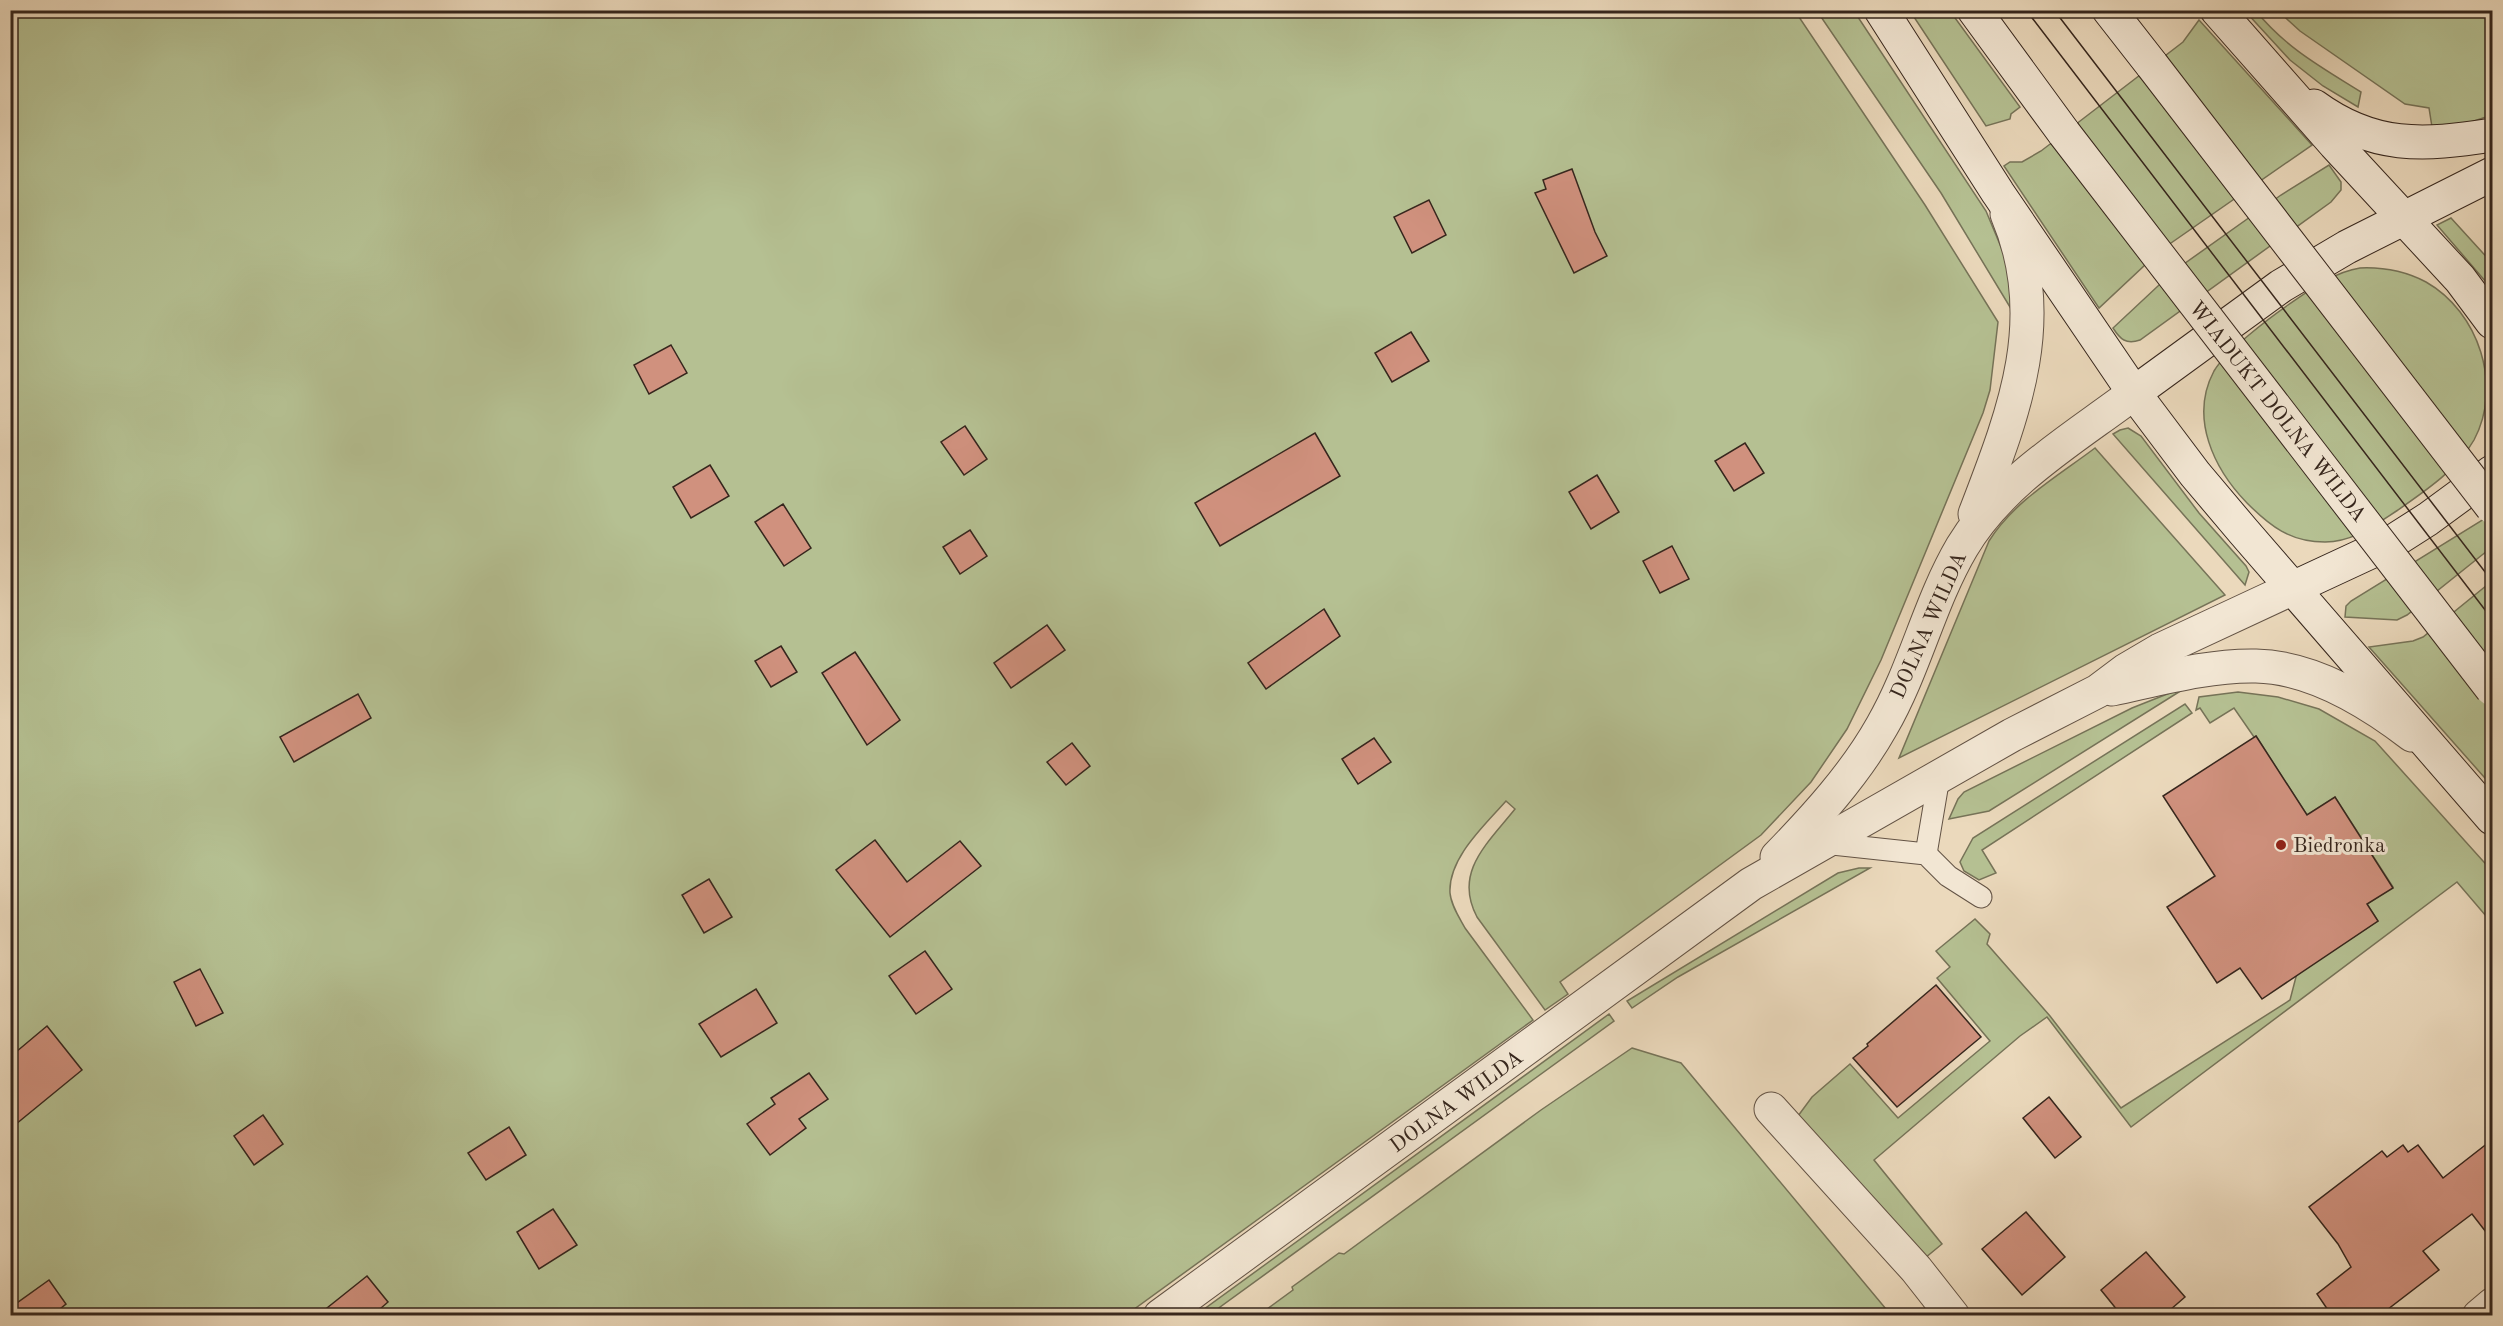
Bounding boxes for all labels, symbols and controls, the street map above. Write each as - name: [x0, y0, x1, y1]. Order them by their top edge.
- street label: WIADUKT DOLNA WILDA: [2184, 298, 2369, 526]
- street label: DOLNA WILDA: [1888, 549, 1971, 702]
- place label: Biedronka: [2293, 836, 2385, 857]
- marker: Biedronka: [2274, 838, 2288, 852]
- street label: DOLNA WILDA: [1387, 1047, 1527, 1157]

